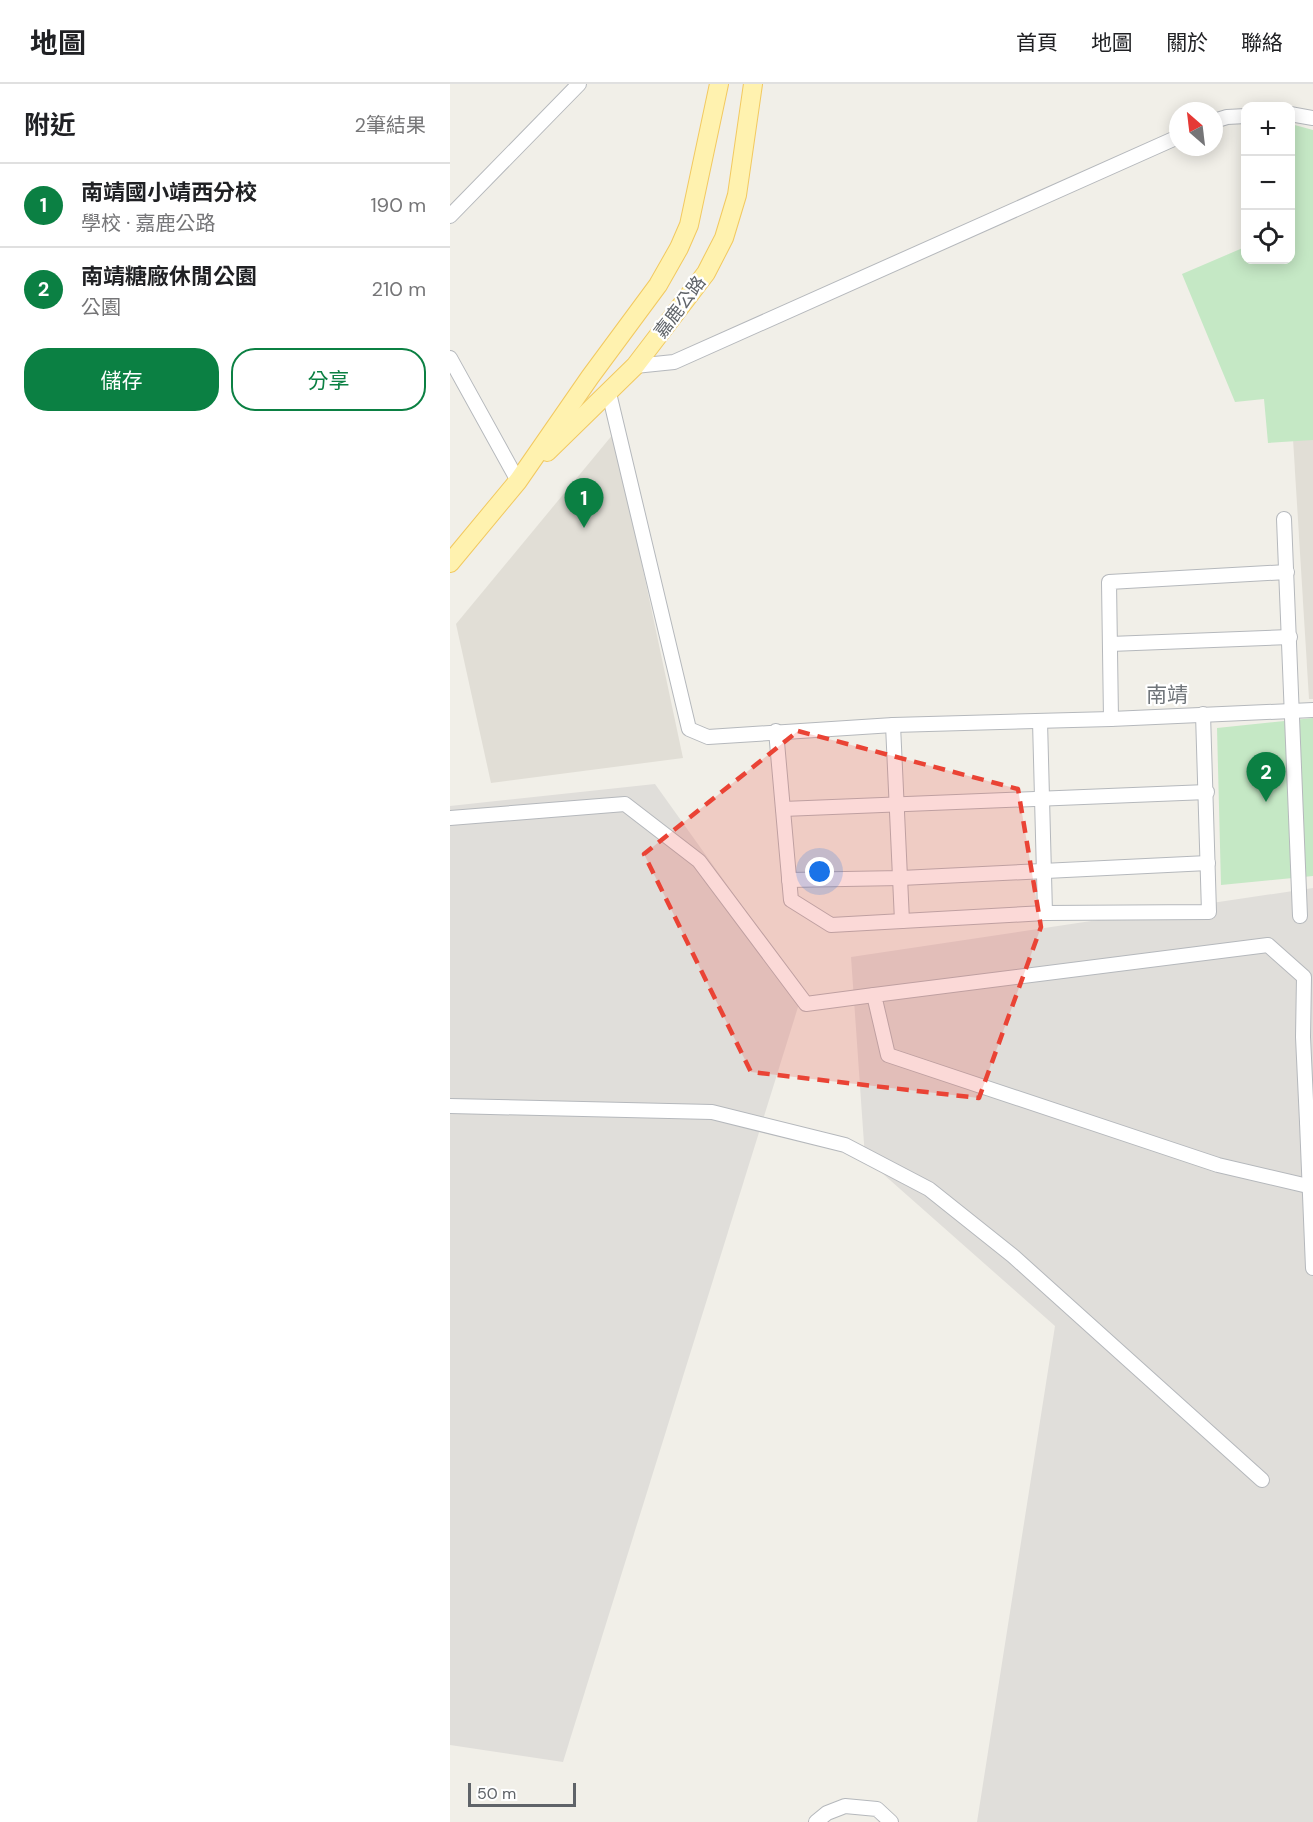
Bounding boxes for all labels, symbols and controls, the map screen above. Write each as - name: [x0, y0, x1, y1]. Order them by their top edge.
- text: 地圖: [30, 25, 86, 62]
- text: 首頁: [1016, 29, 1058, 57]
- text: 地圖: [1091, 29, 1133, 57]
- text: 關於: [1166, 29, 1208, 57]
- text: 聯絡: [1241, 29, 1283, 57]
- north arrow: [1169, 102, 1223, 156]
- map controls: [1241, 102, 1295, 264]
- button: +: [1241, 102, 1295, 156]
- text: 附近: [24, 108, 76, 142]
- text: 2筆結果: [354, 112, 426, 138]
- button: −: [1241, 156, 1295, 210]
- text: 南靖國小靖西分校: [81, 178, 257, 207]
- text: 1: [40, 192, 47, 218]
- text: 190 m: [370, 192, 426, 218]
- text: 學校 · 嘉鹿公路: [81, 210, 216, 236]
- button: locate: [1241, 210, 1295, 264]
- text: 南靖糖廠休閒公園: [81, 262, 257, 291]
- street label: 嘉鹿公路: [649, 271, 711, 343]
- text: 2: [38, 276, 49, 302]
- text: 210 m: [371, 276, 426, 302]
- text: 公園: [81, 294, 121, 320]
- button: 儲存: [24, 348, 219, 411]
- button: 分享: [231, 348, 426, 411]
- pin: 1: [564, 478, 604, 528]
- district label: 南靖: [1146, 681, 1188, 709]
- pin: 2: [1246, 752, 1286, 802]
- your location: [805, 857, 834, 886]
- scale bar: [468, 1780, 576, 1808]
- text: 50 m: [477, 1783, 516, 1804]

